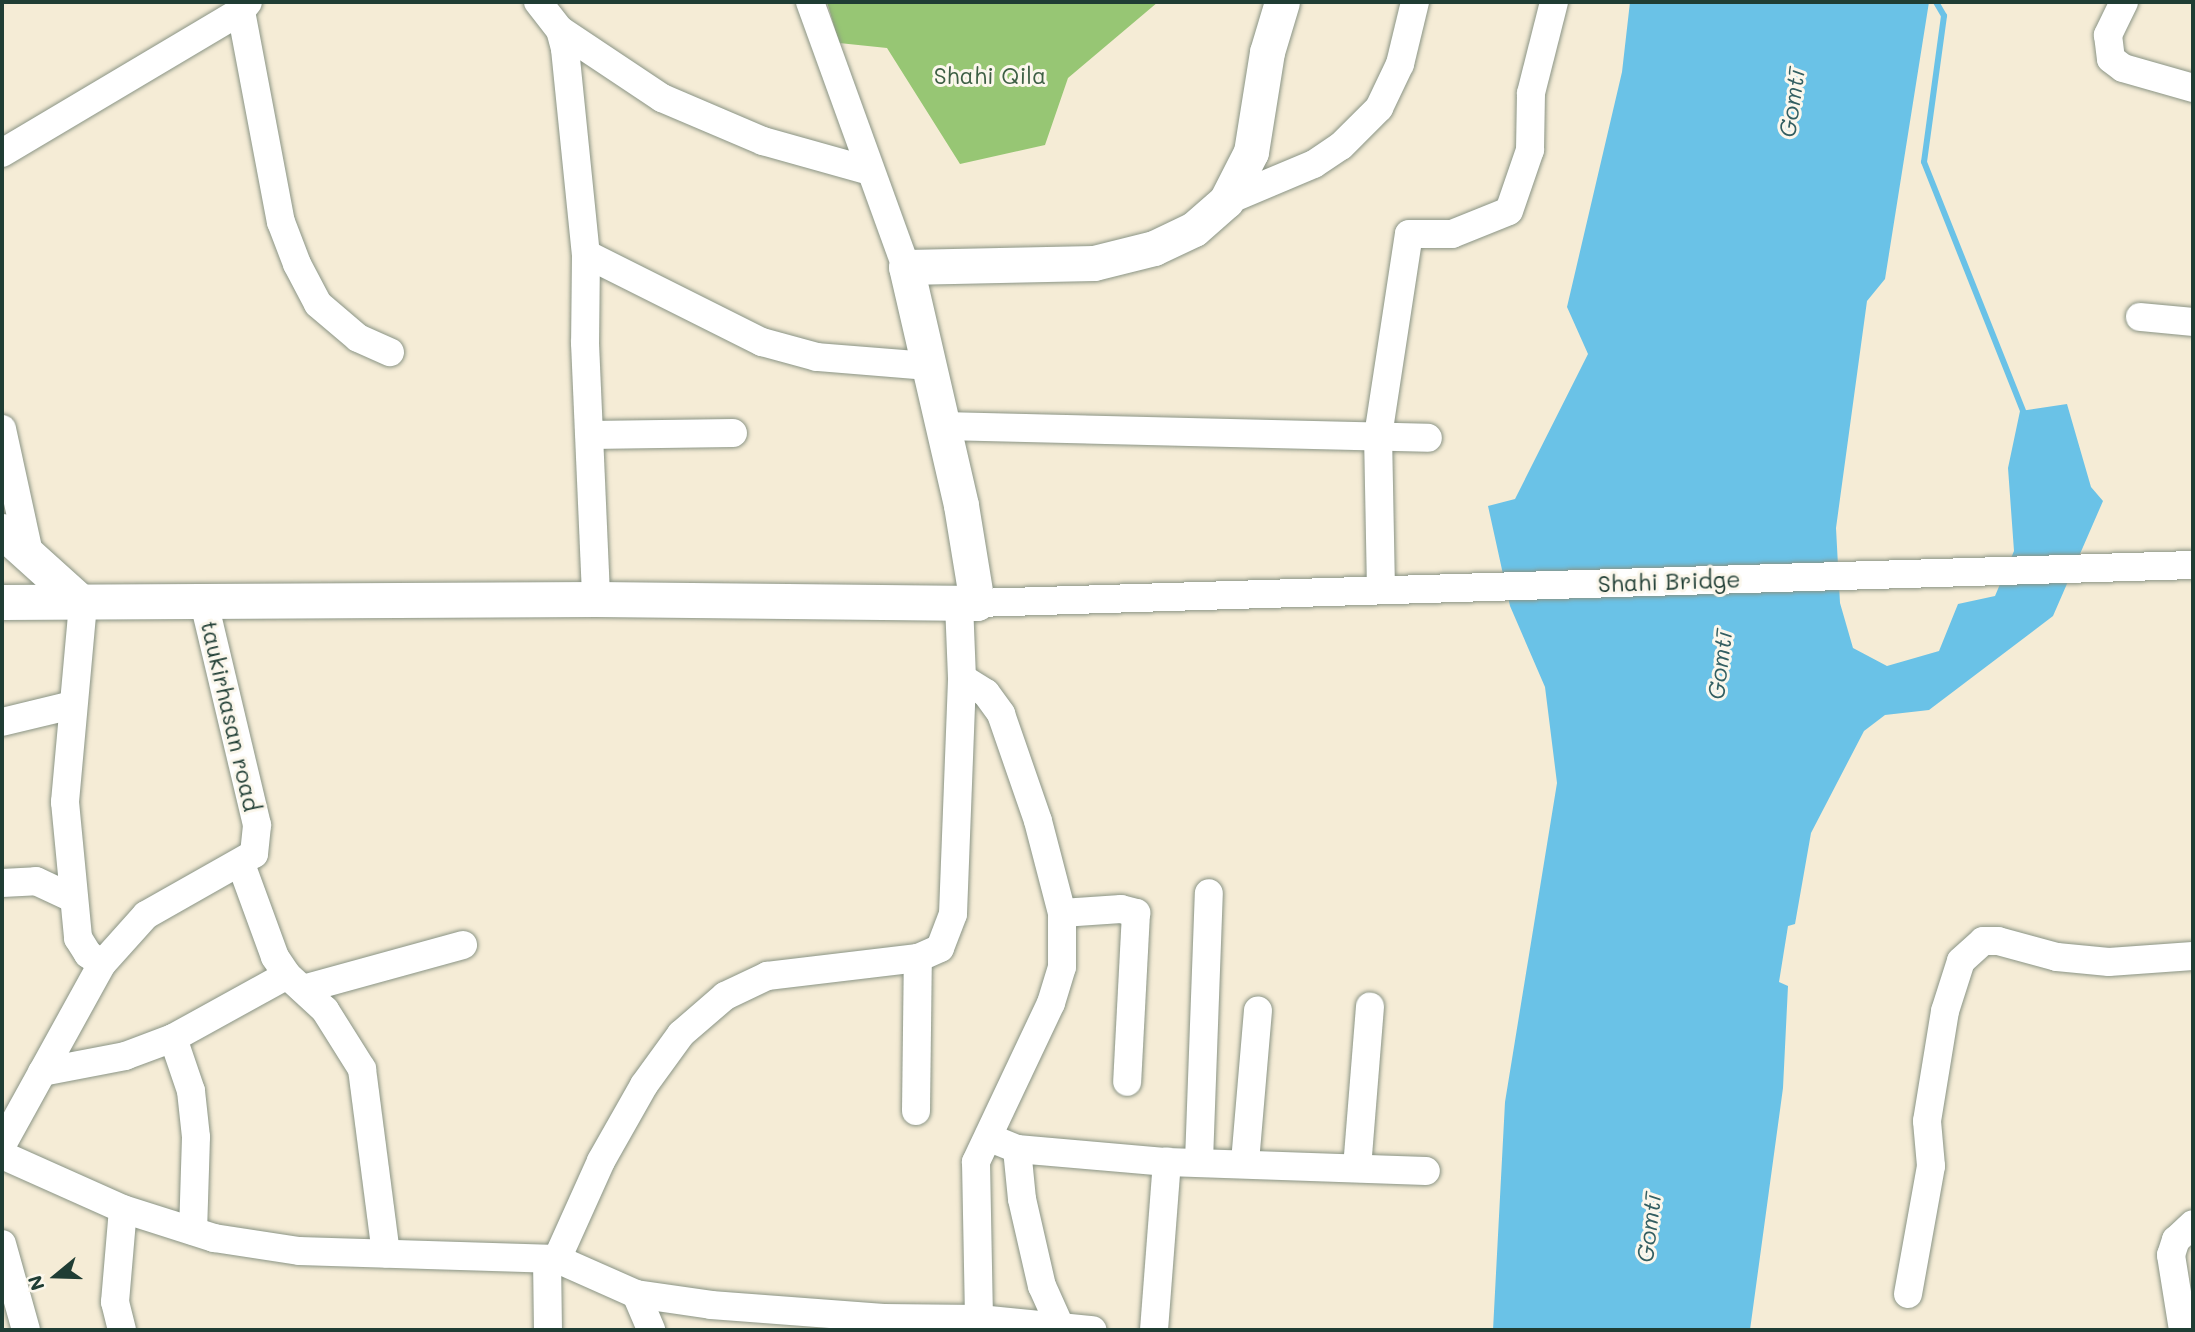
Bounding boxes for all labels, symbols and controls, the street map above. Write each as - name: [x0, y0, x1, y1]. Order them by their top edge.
- park label: Shahi Qila: [934, 61, 1046, 89]
- water label: Gomtī: [1772, 67, 1810, 139]
- street label: Shahi Bridge: [1597, 565, 1741, 597]
- street label: taukirhasan road: [196, 618, 266, 814]
- water label: Gomtī: [1700, 629, 1738, 701]
- water label: Gomtī: [1629, 1192, 1667, 1264]
- north arrow: [21, 1241, 91, 1311]
- text: N: [22, 1272, 50, 1294]

